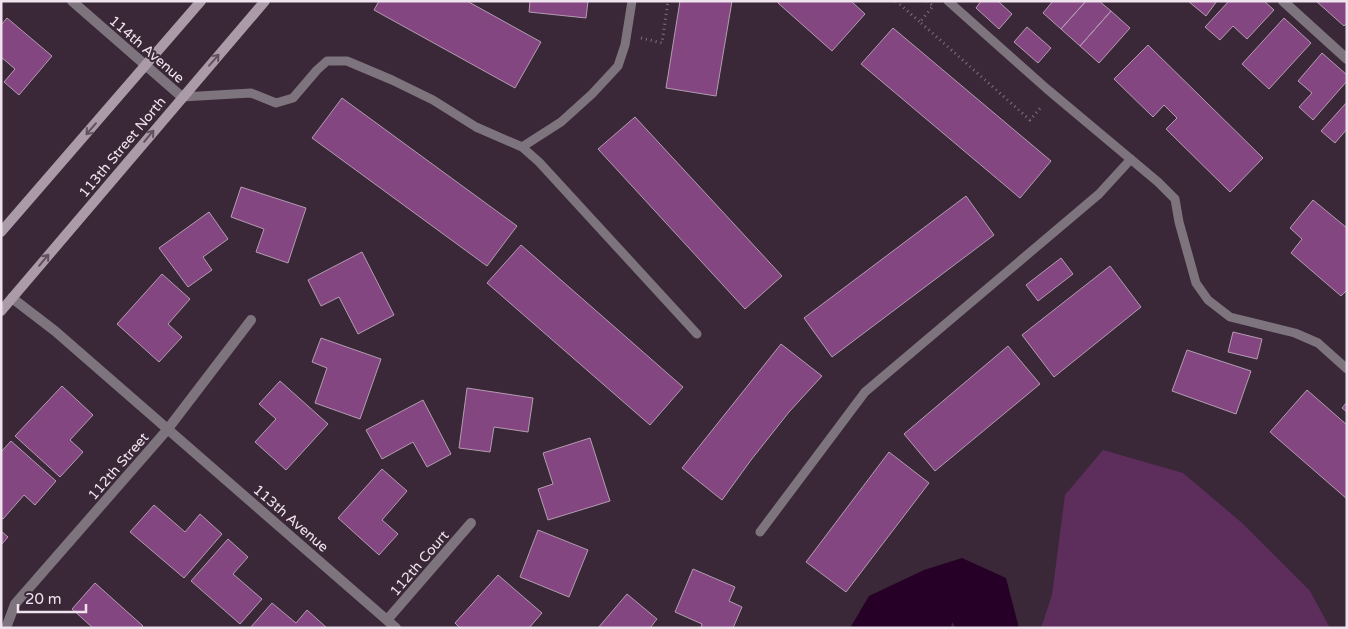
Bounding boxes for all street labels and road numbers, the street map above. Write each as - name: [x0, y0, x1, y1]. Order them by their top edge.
- street label: 114th Avenue: [106, 12, 188, 87]
- street label: 113th Street North: [75, 93, 170, 201]
- street label: 112th Street: [84, 429, 153, 504]
- street label: 113th Avenue: [250, 481, 332, 556]
- street label: 112th Court: [386, 527, 453, 600]

